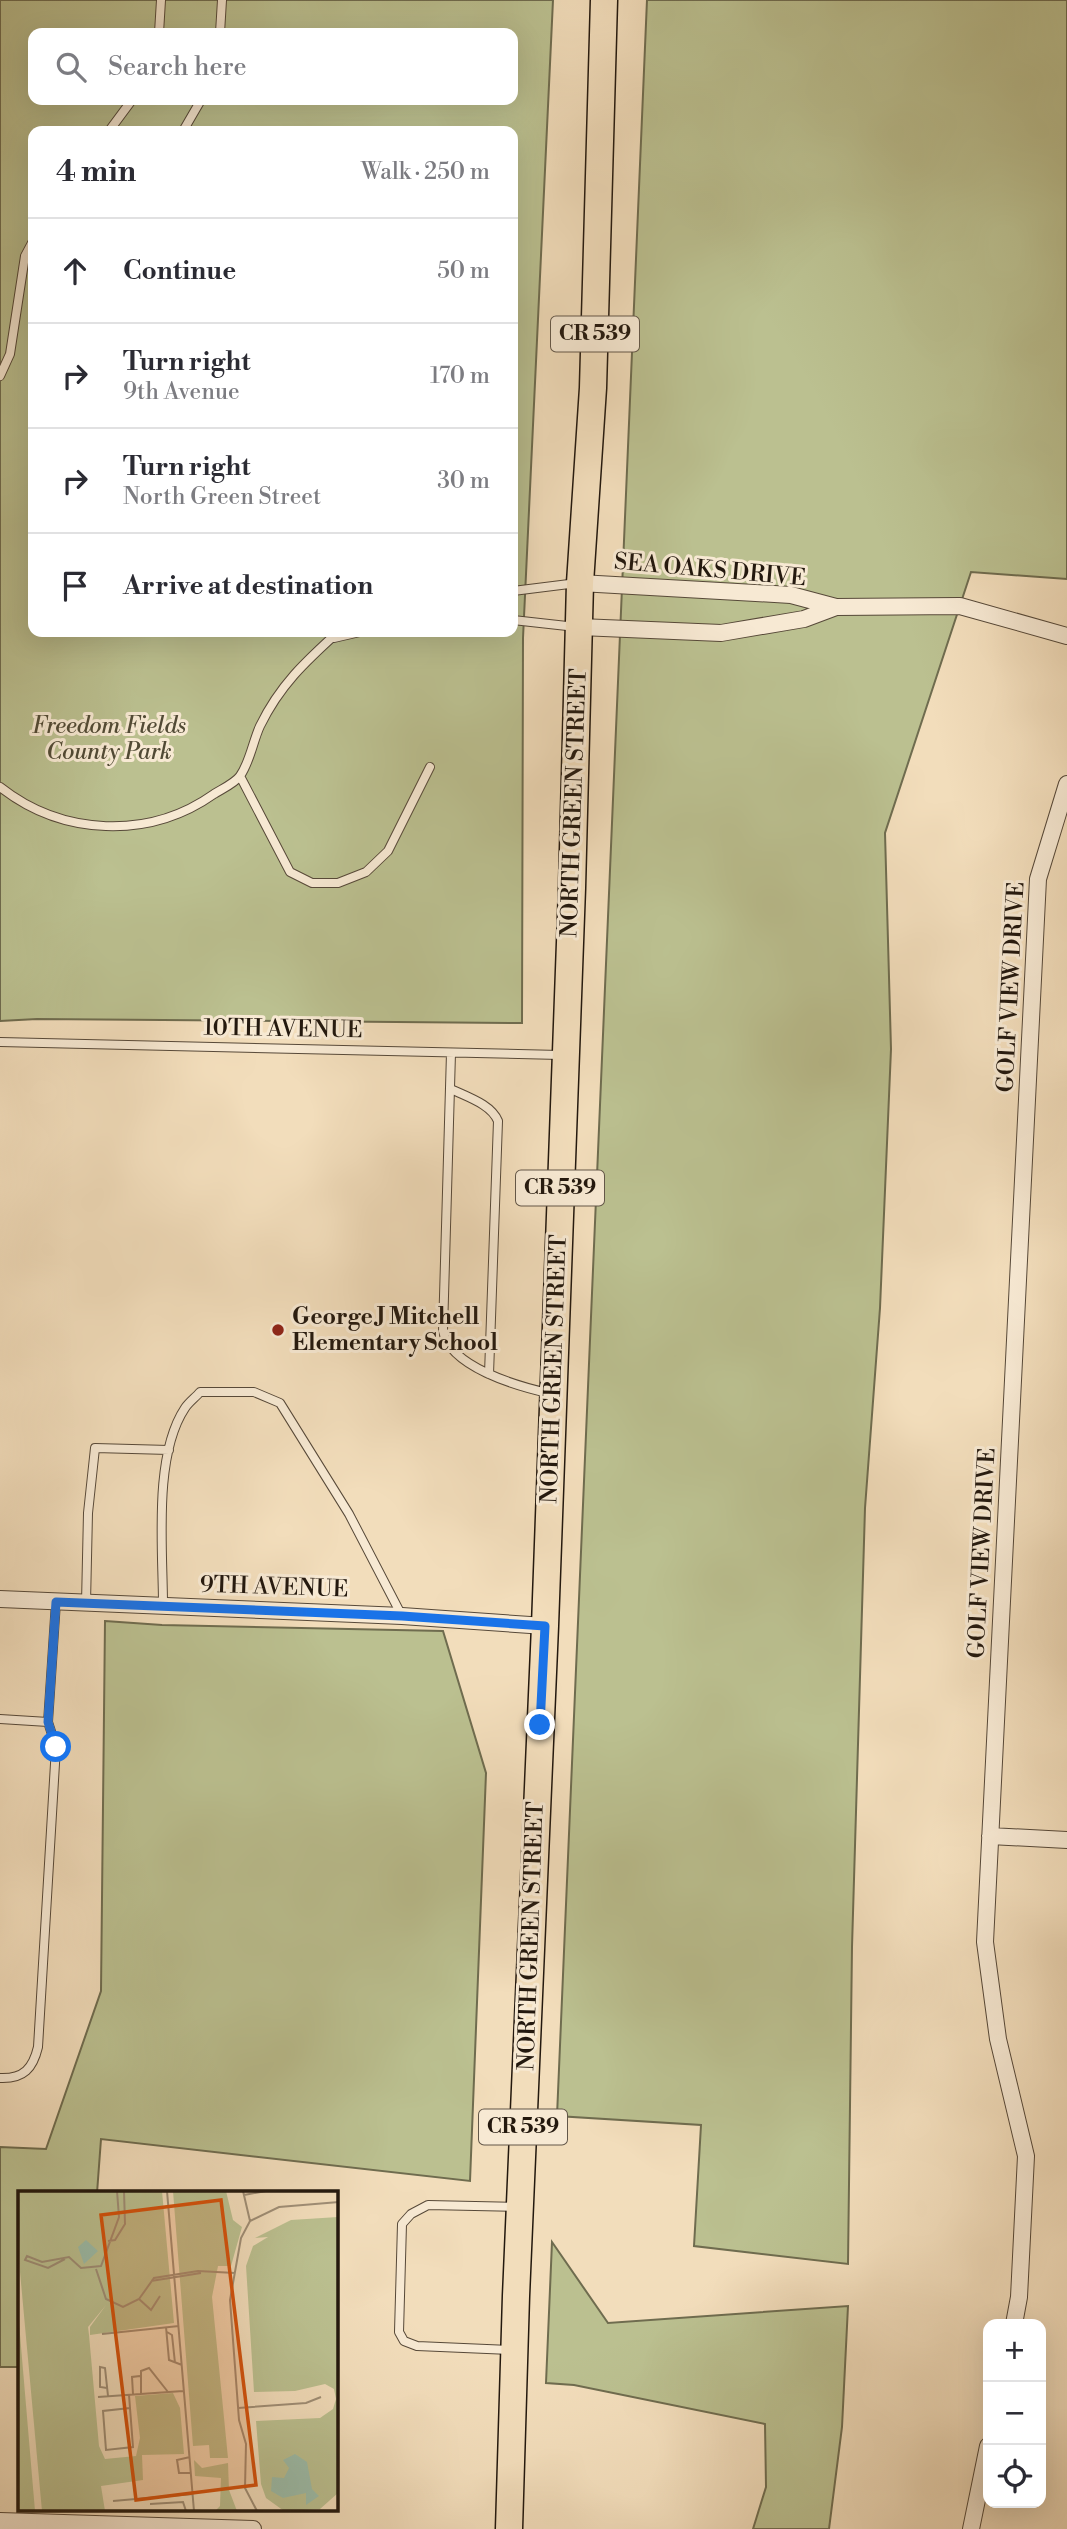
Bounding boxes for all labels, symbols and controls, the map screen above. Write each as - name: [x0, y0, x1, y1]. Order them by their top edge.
- search box: [28, 28, 518, 105]
- icon: search: [52, 48, 90, 86]
- text: Search here: [108, 51, 247, 83]
- text: 4 min: [56, 153, 136, 191]
- text: Walk · 250 m: [361, 158, 490, 186]
- icon: ahead: [56, 252, 94, 290]
- text: Continue: [123, 255, 236, 287]
- text: 50 m: [437, 257, 490, 285]
- road number: CR 539: [551, 316, 639, 352]
- text: Turn right: [123, 346, 251, 378]
- icon: right: [56, 357, 94, 395]
- text: 170 m: [430, 362, 490, 390]
- text: 9th Avenue: [123, 378, 240, 406]
- text: Turn right: [123, 451, 251, 483]
- icon: right: [56, 462, 94, 500]
- text: 30 m: [437, 467, 490, 495]
- text: North Green Street: [123, 483, 321, 511]
- street label: SEA OAKS DRIVE: [613, 548, 807, 592]
- icon: arrive: [56, 567, 94, 605]
- text: Arrive at destination: [123, 570, 373, 602]
- street label: NORTH GREEN STREET: [555, 668, 593, 938]
- park label: Freedom Fields County Park: [32, 712, 186, 766]
- street label: GOLF VIEW DRIVE: [992, 881, 1030, 1093]
- street label: 10TH AVENUE: [203, 1014, 363, 1044]
- road number: CR 539: [516, 1170, 604, 1206]
- street label: NORTH GREEN STREET: [535, 1234, 573, 1504]
- place label: George J Mitchell Elementary School: [292, 1303, 498, 1357]
- marker: George J Mitchell Elementary School: [270, 1322, 286, 1338]
- street label: GOLF VIEW DRIVE: [963, 1447, 1001, 1659]
- street label: 9TH AVENUE: [199, 1570, 349, 1604]
- route end: [524, 1709, 555, 1740]
- route start: [40, 1731, 71, 1762]
- street label: NORTH GREEN STREET: [512, 1801, 550, 2071]
- road number: CR 539: [479, 2110, 567, 2144]
- inset map: [18, 2191, 338, 2512]
- map controls: [983, 2319, 1046, 2508]
- button: +: [983, 2319, 1046, 2382]
- button: −: [983, 2382, 1046, 2445]
- button: locate: [983, 2445, 1046, 2508]

